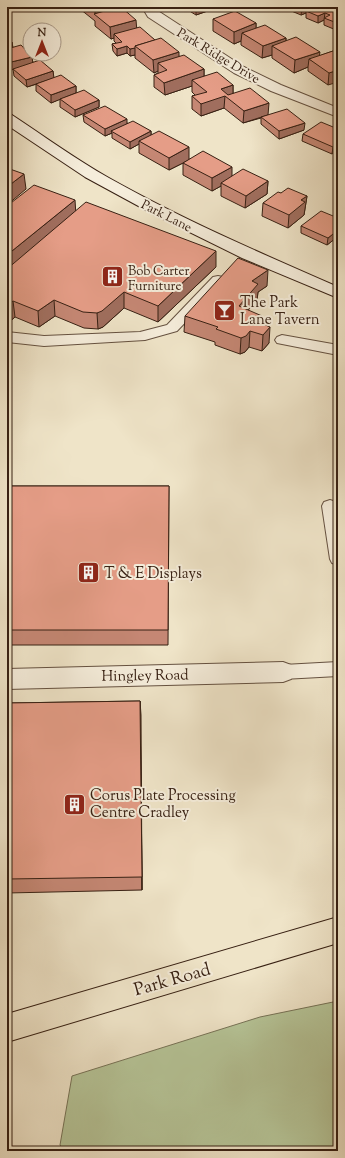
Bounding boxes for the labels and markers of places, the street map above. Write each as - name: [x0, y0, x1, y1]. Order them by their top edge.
- place label: Bob Carter Furniture: [128, 263, 190, 296]
- building icon: Bob Carter Furniture: [99, 264, 125, 290]
- place label: The Park Lane Tavern: [240, 293, 320, 331]
- bar icon: The Park Lane Tavern: [212, 298, 238, 324]
- building icon: T & E Displays: [75, 560, 101, 586]
- place label: T & E Displays: [104, 564, 202, 585]
- place label: Corus Plate Processing Centre Cradley: [90, 786, 236, 824]
- building icon: Corus Plate Processing Centre Cradley: [61, 791, 87, 817]

